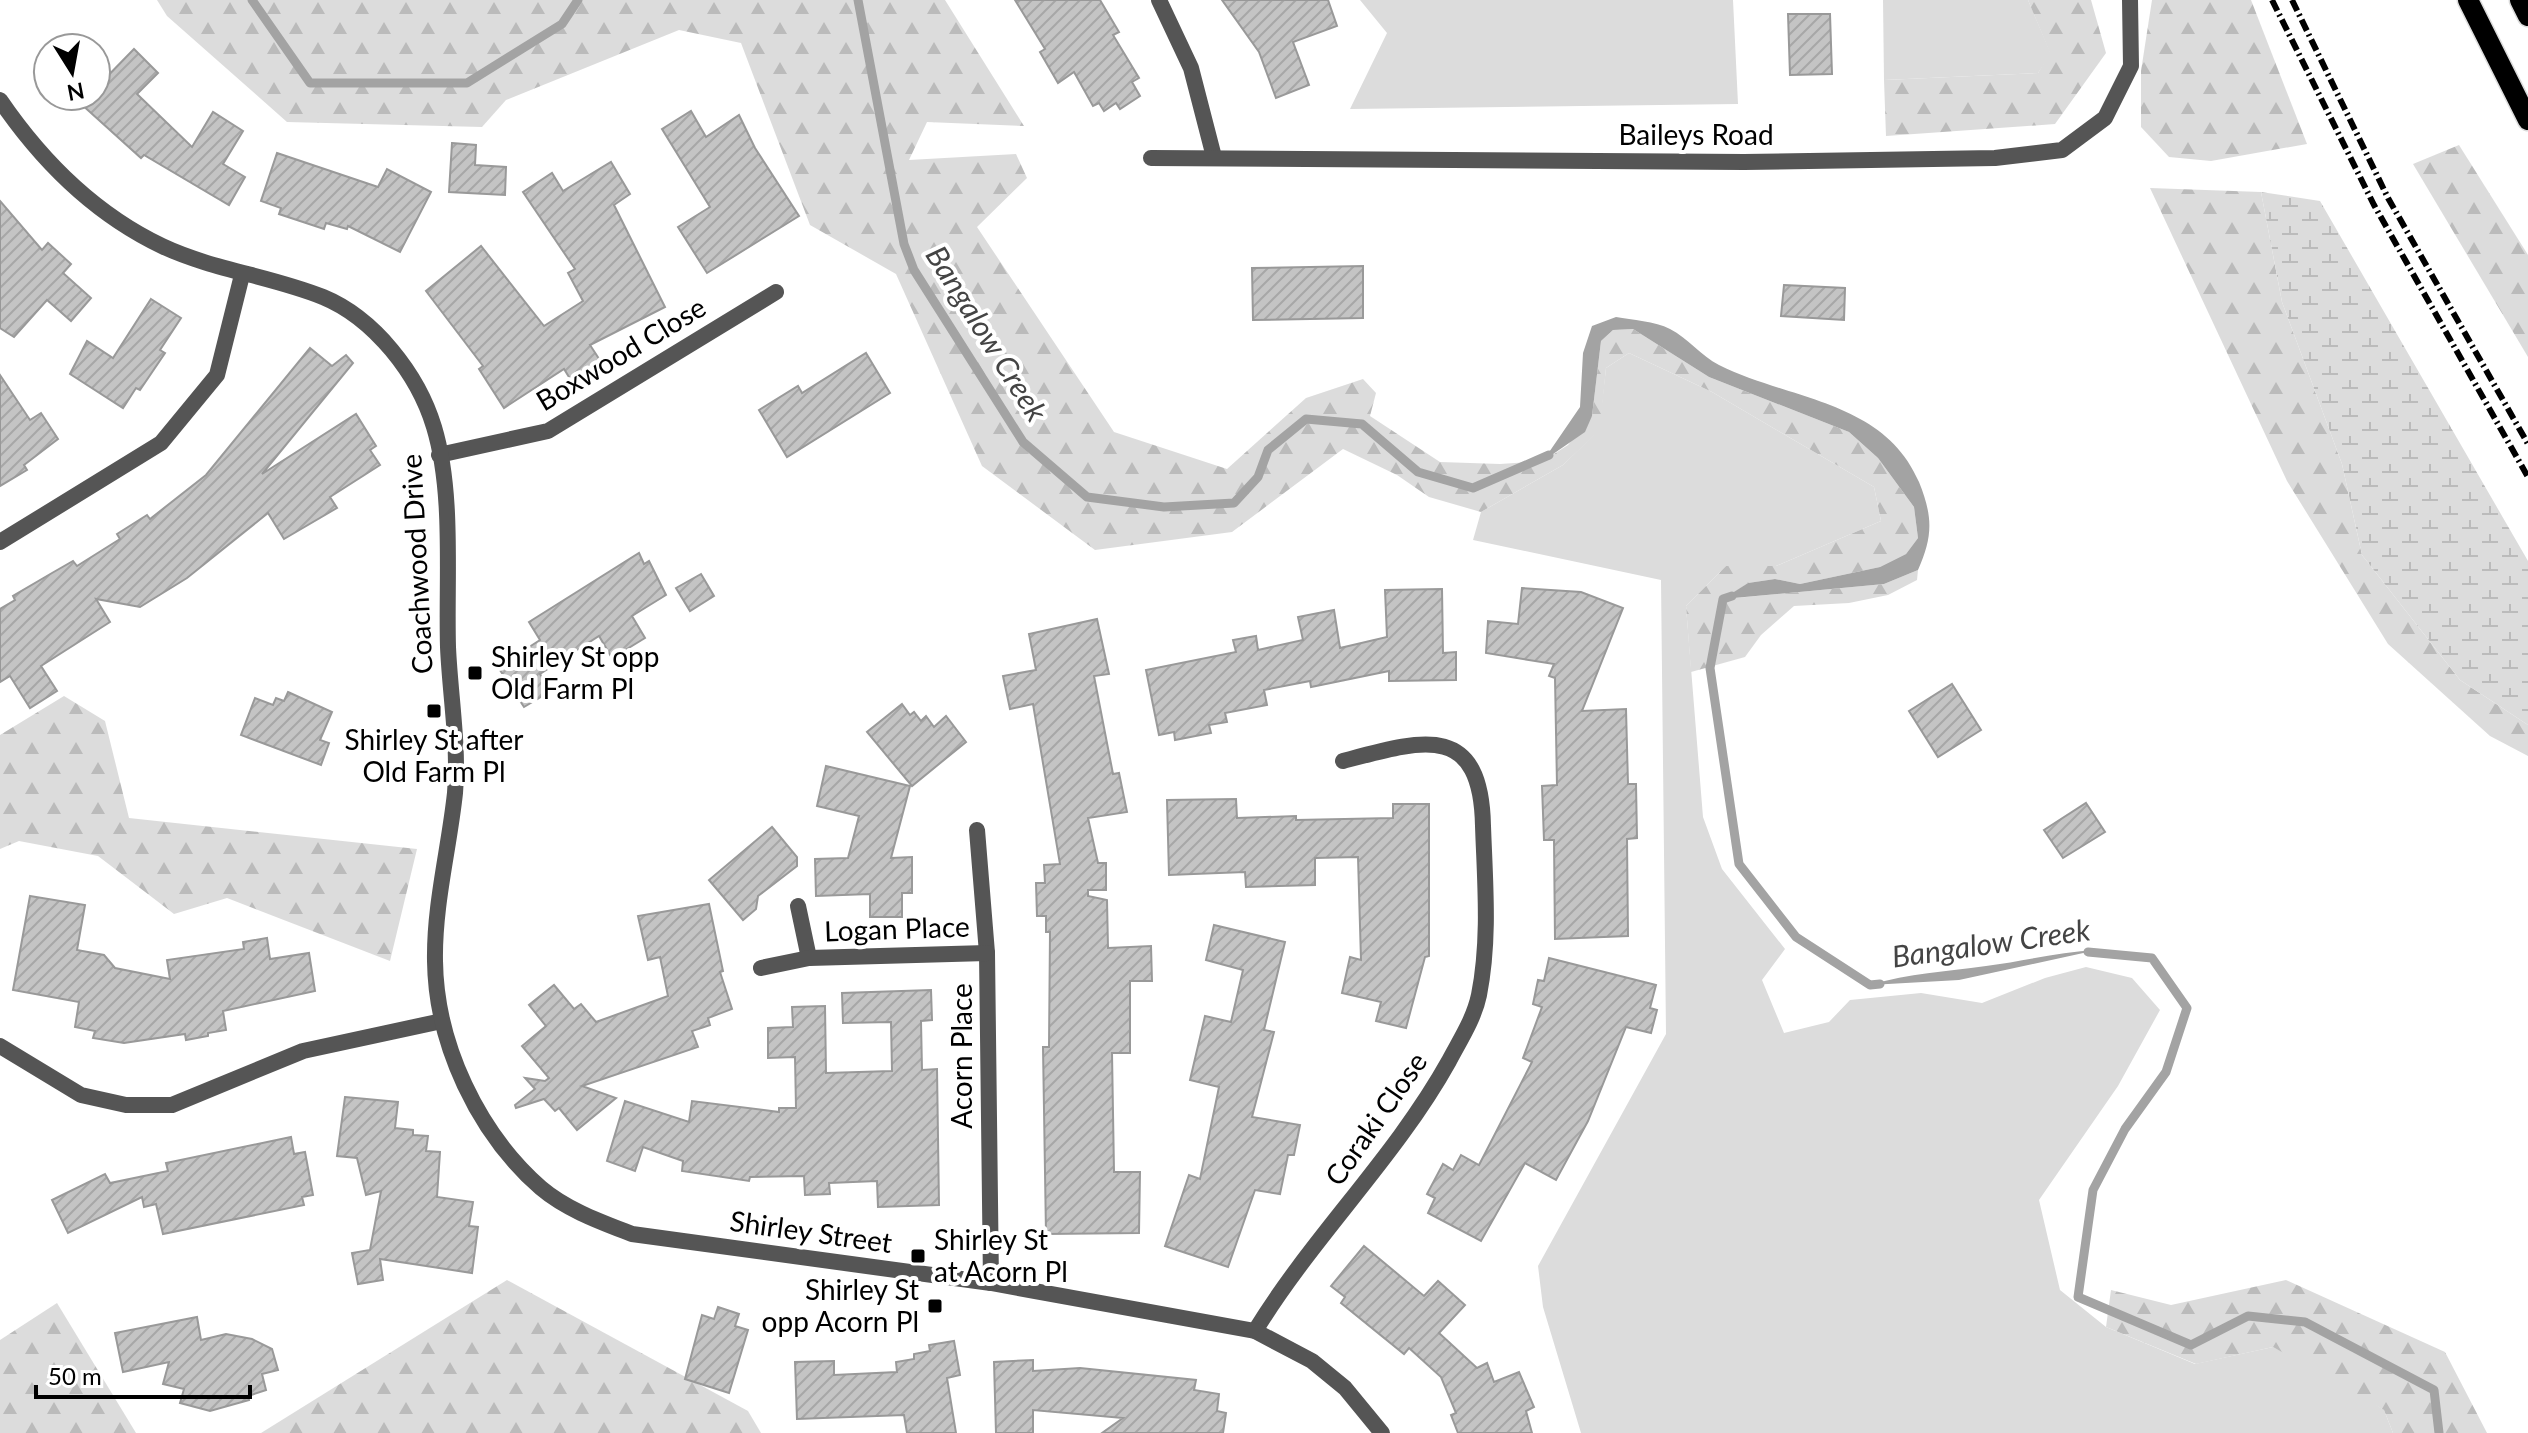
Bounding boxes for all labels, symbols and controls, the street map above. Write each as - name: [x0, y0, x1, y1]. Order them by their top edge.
- north arrow: [32, 32, 112, 112]
- text: N: [65, 77, 87, 107]
- street label: Baileys Road: [1618, 117, 1774, 151]
- water label: Bangalow Creek: [919, 239, 1056, 428]
- street label: Boxwood Close: [530, 289, 711, 417]
- street label: Coachwood Drive: [393, 453, 439, 675]
- place label: Shirley St opp Old Farm Pl: [491, 639, 659, 705]
- marker: Shirley St opp Old Farm Pl: [466, 664, 484, 682]
- marker: Shirley St after Old Farm Pl: [425, 702, 443, 720]
- place label: Shirley St after Old Farm Pl: [345, 722, 523, 788]
- street label: Logan Place: [824, 908, 970, 948]
- water label: Bangalow Creek: [1889, 910, 2093, 974]
- street label: Acorn Place: [944, 983, 978, 1129]
- street label: Coraki Close: [1317, 1045, 1433, 1191]
- street label: Shirley Street: [728, 1203, 894, 1259]
- place label: Shirley St at Acorn Pl: [934, 1222, 1068, 1288]
- marker: Shirley St at Acorn Pl: [909, 1247, 927, 1265]
- place label: Shirley St opp Acorn Pl: [762, 1272, 919, 1338]
- marker: Shirley St opp Acorn Pl: [926, 1297, 944, 1315]
- scale bar: [36, 1349, 250, 1399]
- text: 50 m: [48, 1361, 102, 1390]

